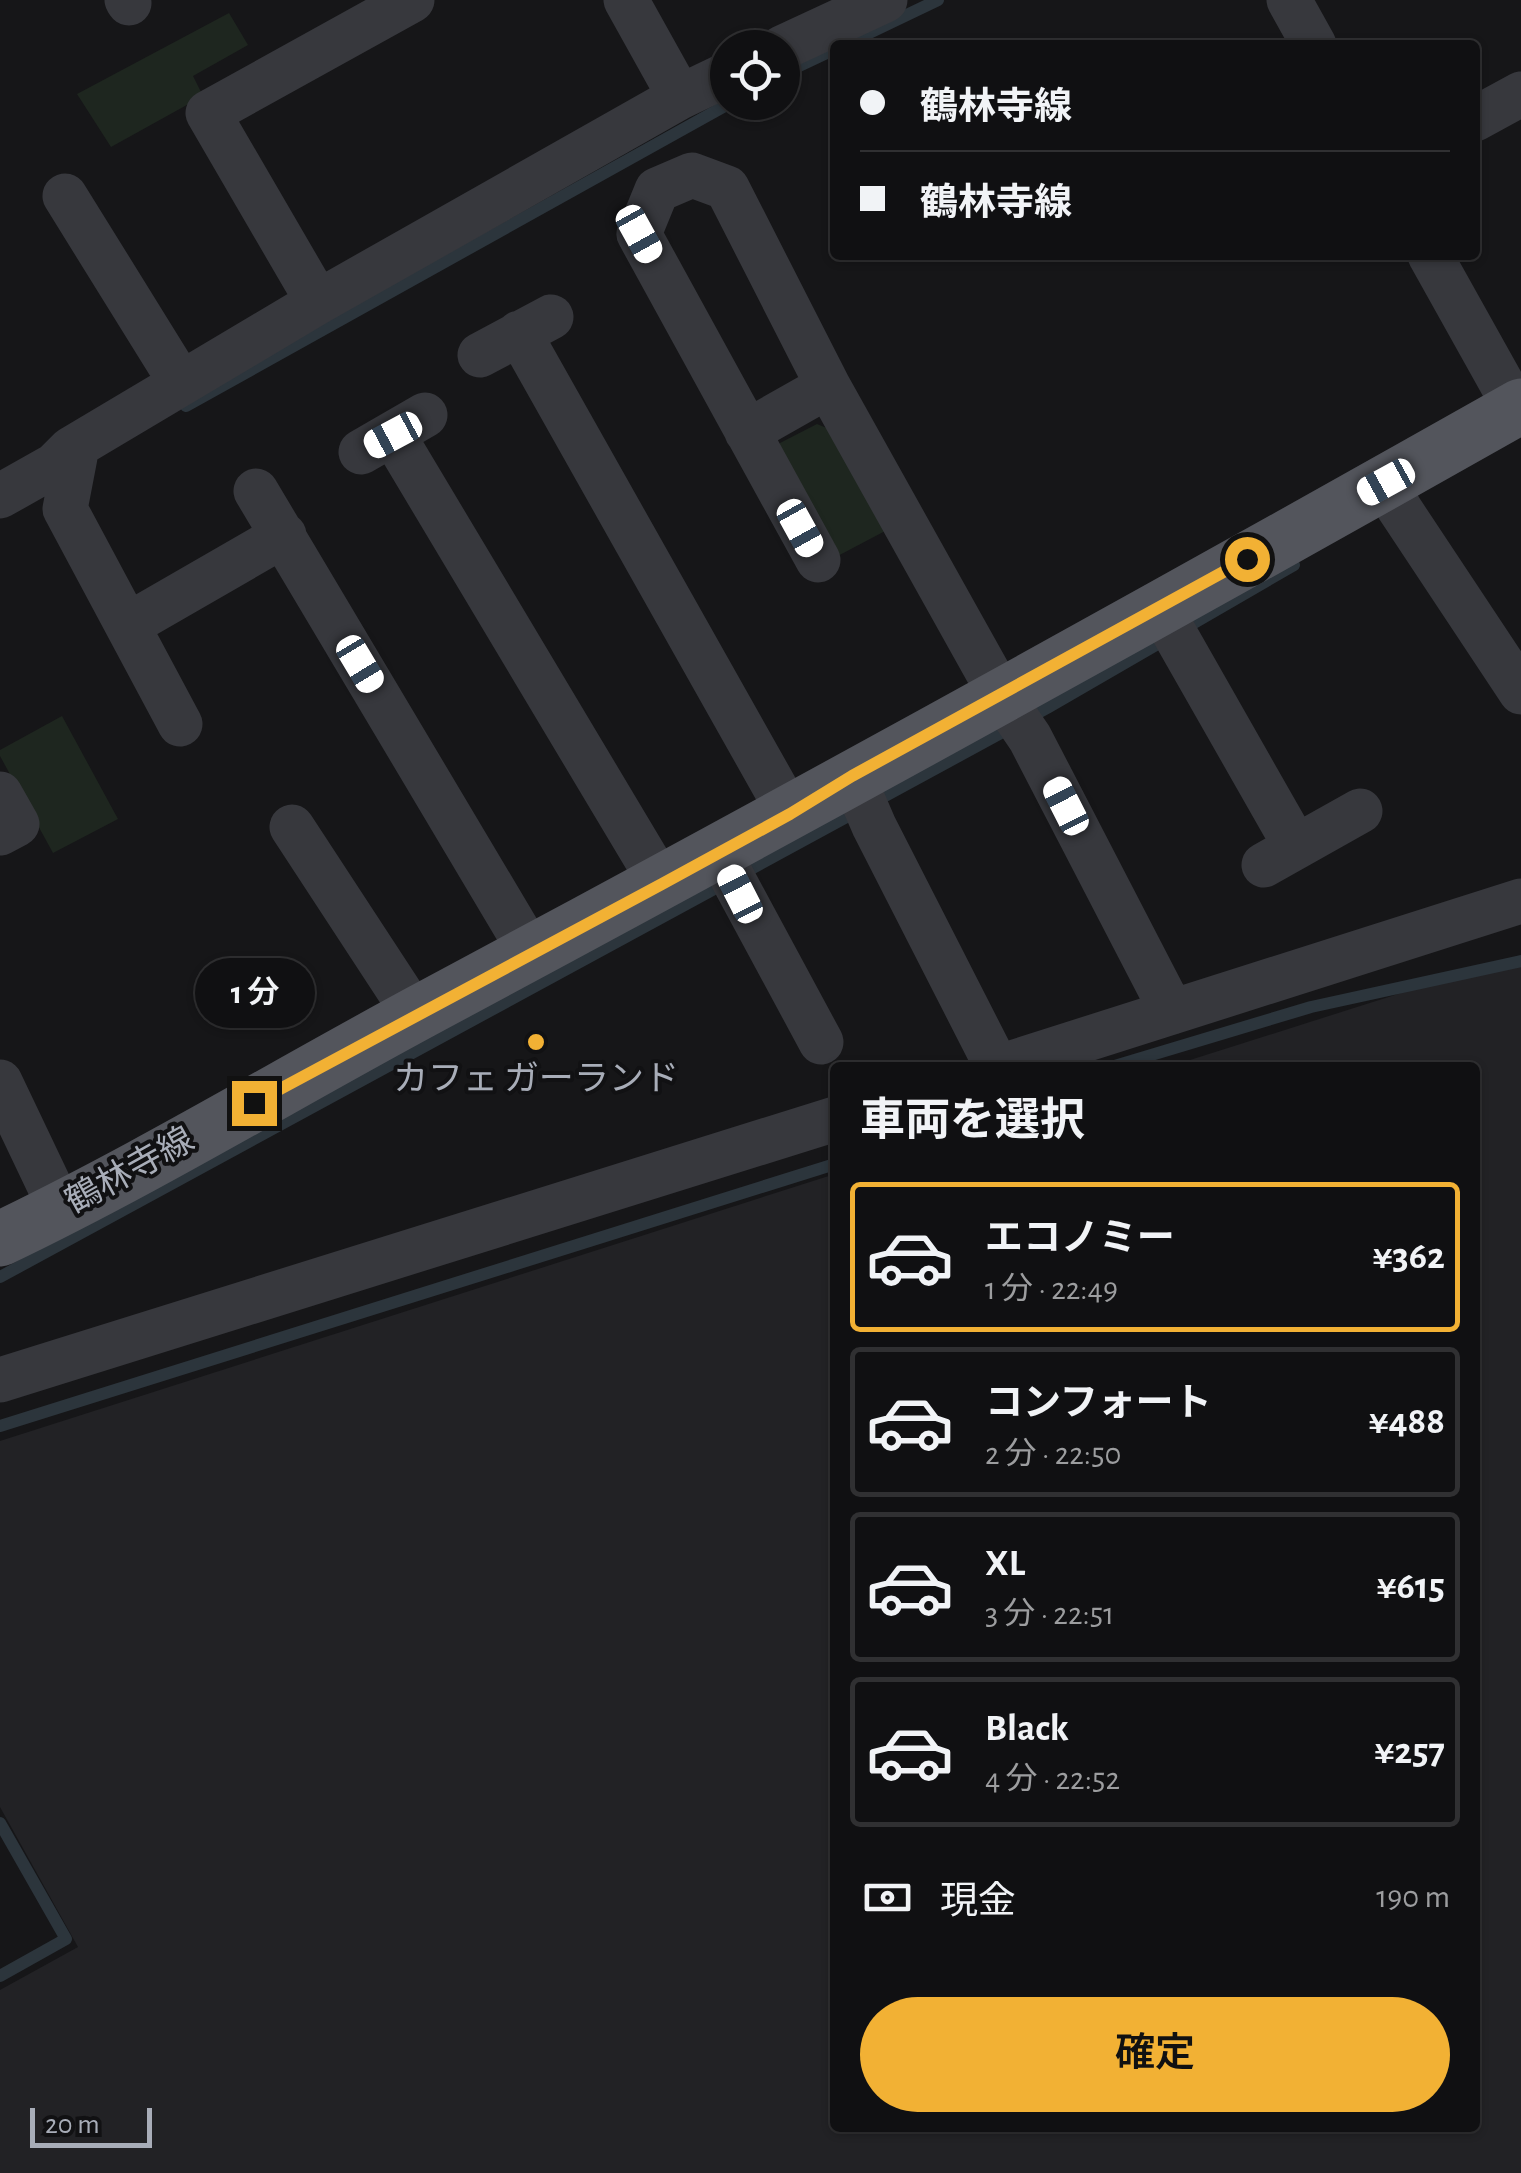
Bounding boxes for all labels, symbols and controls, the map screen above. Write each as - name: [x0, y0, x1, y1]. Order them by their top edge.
- map controls: [710, 30, 800, 120]
- button: locate: [710, 30, 800, 120]
- text: 鶴林寺線: [920, 89, 1072, 127]
- text: 鶴林寺線: [920, 185, 1072, 223]
- car: [611, 200, 667, 268]
- car: [359, 408, 427, 462]
- car: [1352, 454, 1420, 510]
- car: [772, 494, 828, 562]
- route start: [1225, 537, 1270, 582]
- car: [332, 631, 388, 697]
- car: [1039, 772, 1093, 840]
- car: [713, 860, 767, 928]
- callout: 1 分: [194, 958, 314, 1028]
- text: 1 分: [231, 977, 279, 1009]
- marker: カフェ ガーランド: [525, 1031, 547, 1053]
- place label: カフェ ガーランド: [393, 1061, 679, 1097]
- route end: [232, 1081, 277, 1126]
- text: 車両を選択: [860, 1099, 1085, 1144]
- street label: 鶴林寺線: [59, 1120, 200, 1220]
- icon: car: [865, 1212, 955, 1302]
- text: エコノミー: [985, 1220, 1175, 1258]
- text: ¥362: [1372, 1238, 1445, 1276]
- text: 1 分 · 22:49: [985, 1273, 1118, 1305]
- icon: car: [865, 1377, 955, 1467]
- text: コンフォート: [985, 1385, 1212, 1423]
- text: ¥488: [1368, 1403, 1445, 1441]
- text: 2 分 · 22:50: [985, 1438, 1121, 1470]
- icon: car: [865, 1542, 955, 1632]
- text: XL: [985, 1545, 1025, 1583]
- text: ¥615: [1377, 1568, 1445, 1606]
- text: 3 分 · 22:51: [985, 1598, 1114, 1630]
- icon: car: [865, 1707, 955, 1797]
- text: Black: [985, 1710, 1069, 1748]
- text: ¥257: [1374, 1733, 1445, 1771]
- text: 4 分 · 22:52: [985, 1763, 1120, 1795]
- icon: cash: [860, 1870, 915, 1925]
- text: 190 m: [1376, 1881, 1450, 1913]
- text: 現金: [940, 1883, 1016, 1921]
- button: 確定: [860, 1997, 1450, 2112]
- scale bar: [30, 2103, 152, 2148]
- text: 20 m: [45, 2111, 100, 2139]

